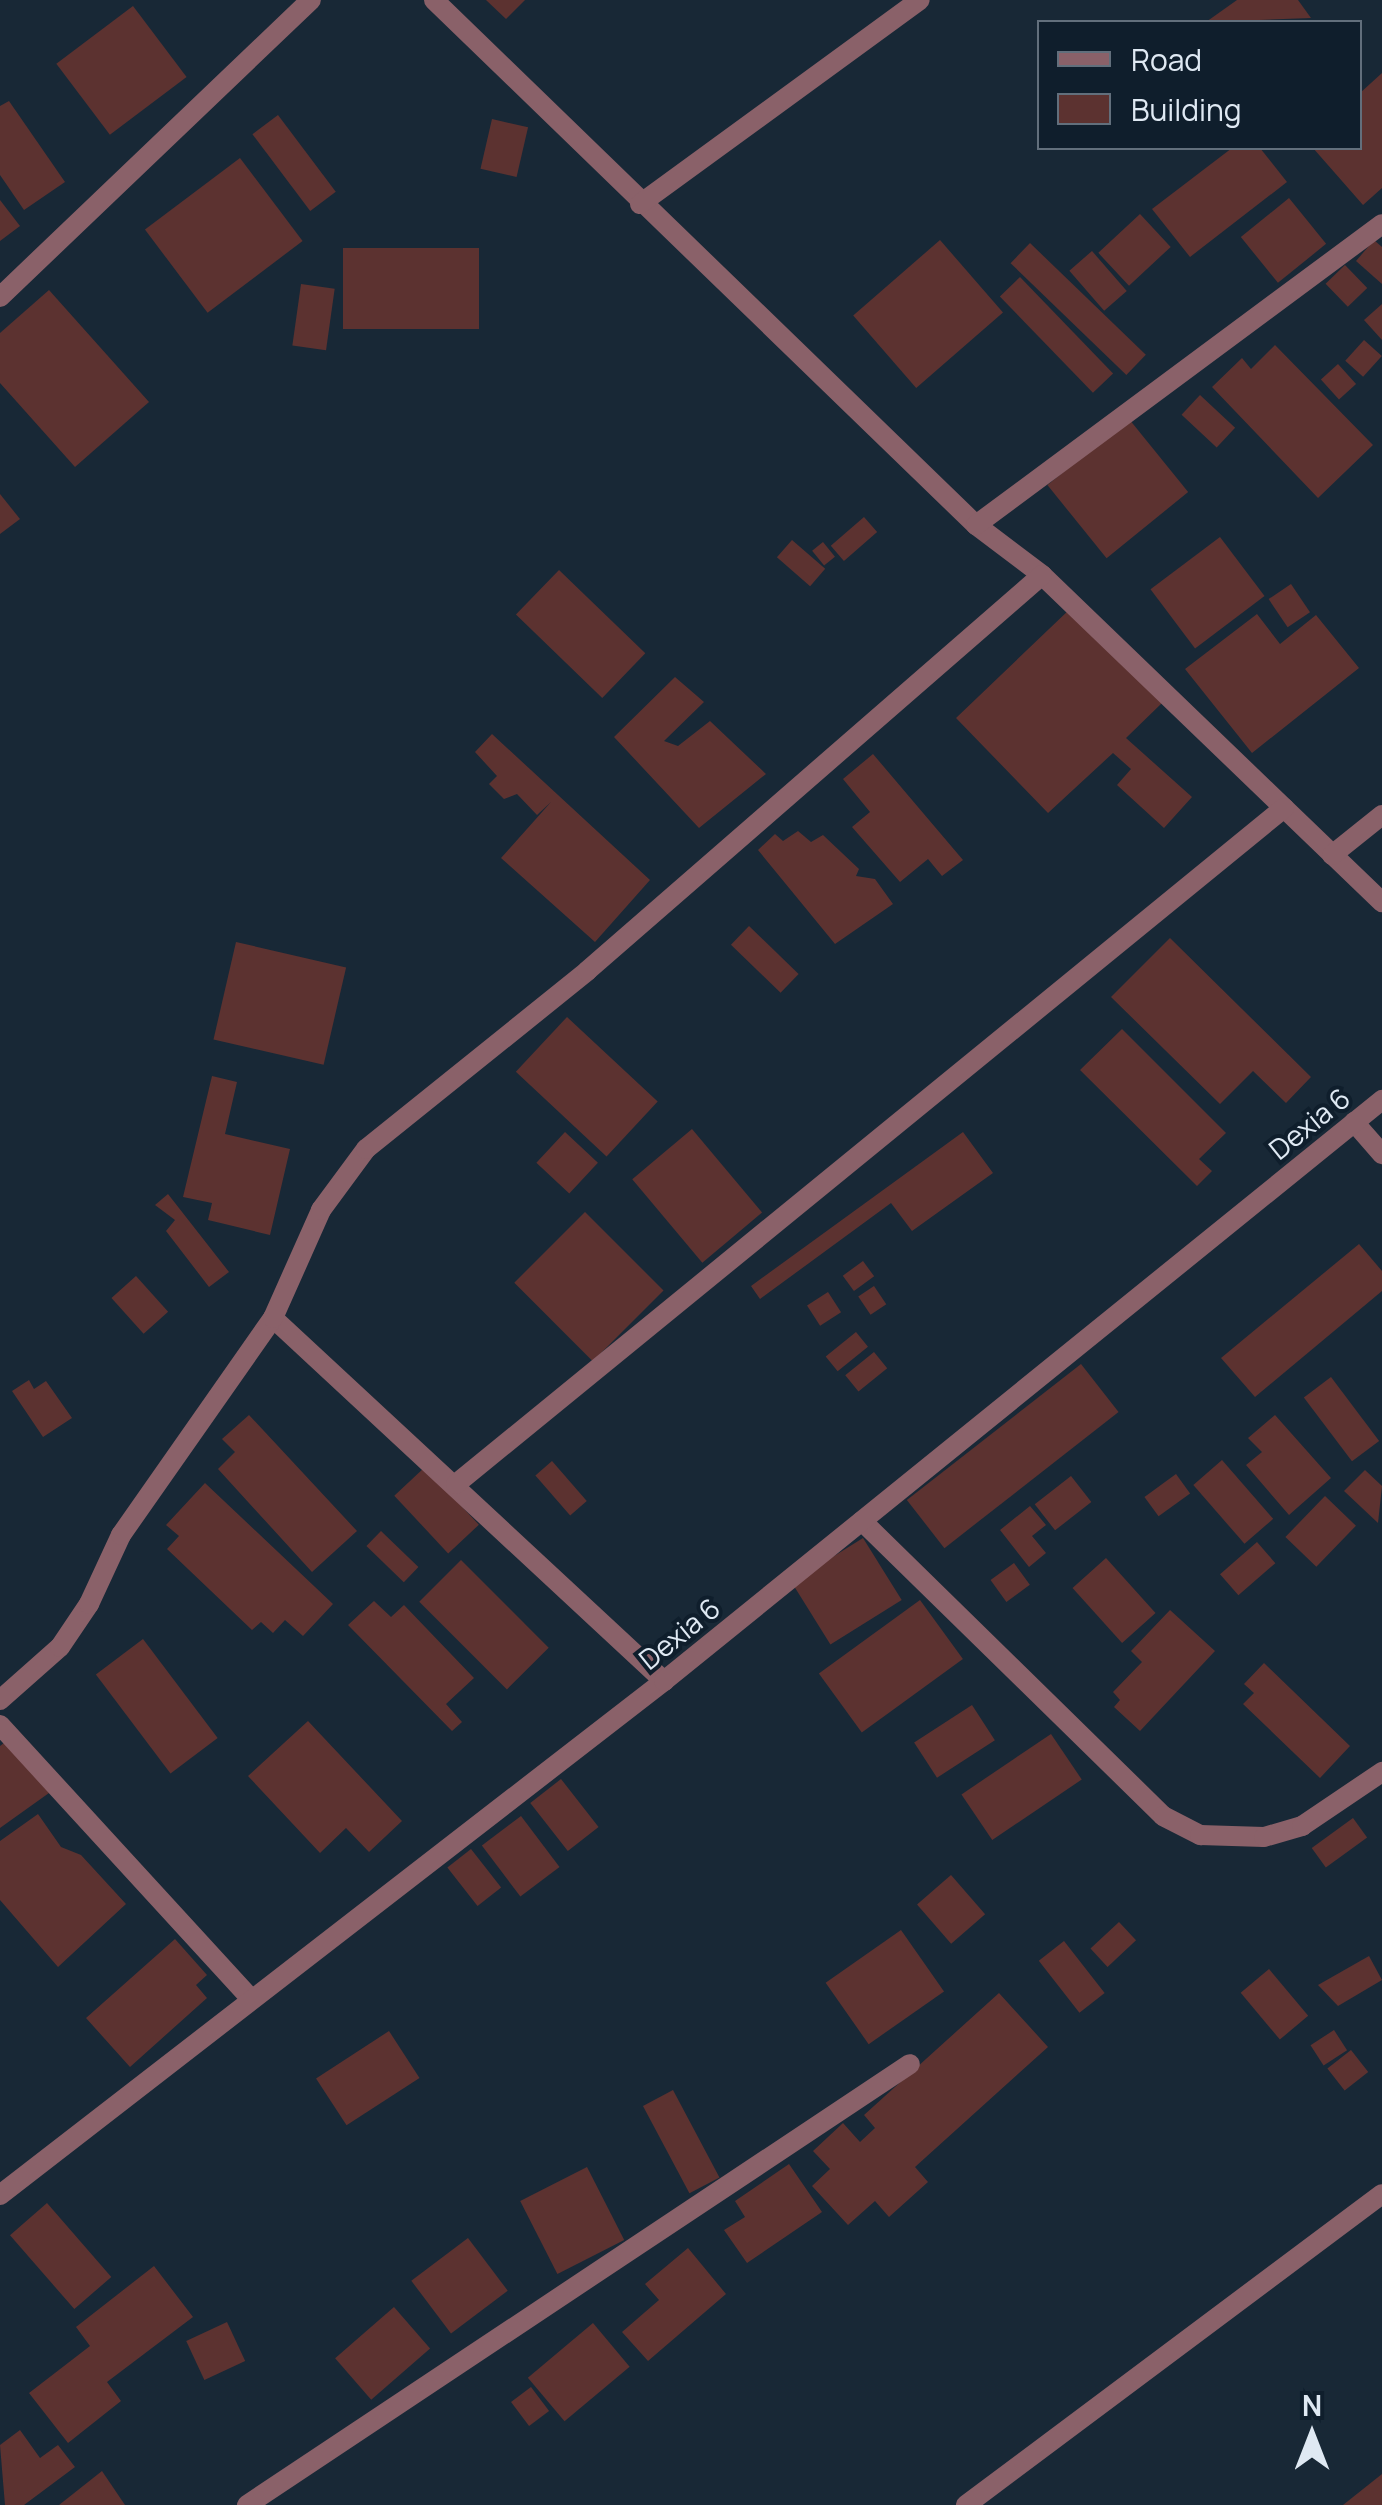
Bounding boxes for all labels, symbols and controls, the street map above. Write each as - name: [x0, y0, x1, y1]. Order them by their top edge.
- legend: [1037, 20, 1362, 150]
- text: Road: [1131, 39, 1202, 80]
- text: Building: [1131, 89, 1242, 130]
- street label: Dexia 6: [1262, 1080, 1356, 1166]
- street label: Dexia 6: [632, 1590, 726, 1676]
- north arrow: [1262, 2385, 1362, 2485]
- text: N: [1302, 2386, 1322, 2424]

